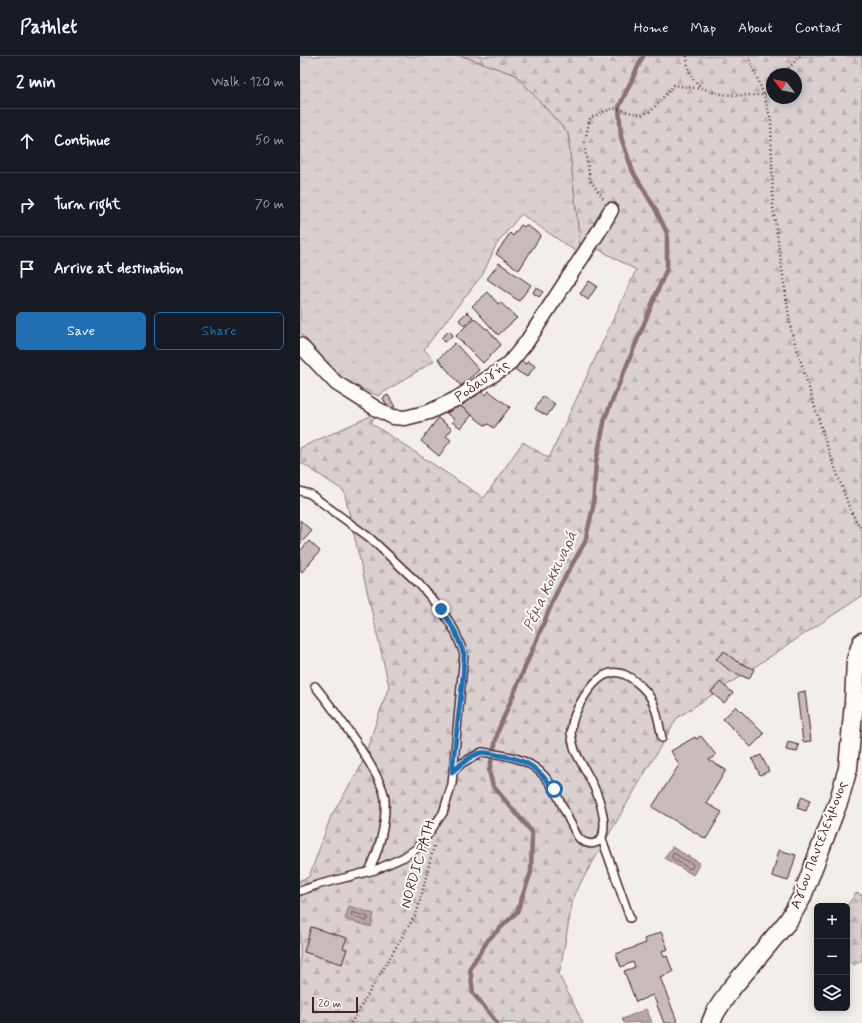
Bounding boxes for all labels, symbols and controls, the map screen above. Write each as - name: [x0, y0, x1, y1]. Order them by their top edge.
- text: Pathlet: [20, 15, 77, 40]
- text: Home: [634, 19, 668, 37]
- text: Map: [690, 19, 716, 37]
- text: About: [738, 19, 773, 37]
- text: Contact: [795, 19, 842, 37]
- north arrow: [766, 68, 802, 104]
- text: 2 min: [16, 71, 56, 93]
- text: Walk · 120 m: [212, 74, 284, 91]
- icon: ahead: [16, 130, 38, 152]
- text: Continue: [54, 131, 110, 151]
- text: 50 m: [255, 132, 284, 149]
- icon: right: [16, 194, 38, 216]
- text: Turn right: [54, 195, 121, 215]
- text: 70 m: [255, 196, 284, 213]
- icon: arrive: [16, 258, 38, 280]
- text: Arrive at destination: [54, 259, 183, 279]
- button: Save: [16, 312, 146, 350]
- button: Share: [154, 312, 284, 350]
- street label: Ροδαυγής: [451, 356, 513, 406]
- water label: Ρέμα Κοκκιναρά: [519, 527, 583, 634]
- route end: [432, 600, 450, 618]
- street label: Αγίου Παντελεήμονος: [786, 779, 852, 911]
- route start: [545, 780, 563, 798]
- street label: NORDIC PATH: [397, 818, 439, 910]
- map controls: [814, 903, 850, 1011]
- button: +: [814, 903, 850, 939]
- button: −: [814, 939, 850, 975]
- button: layers: [814, 975, 850, 1011]
- scale bar: [312, 995, 358, 1014]
- text: 20 m: [318, 997, 341, 1011]

